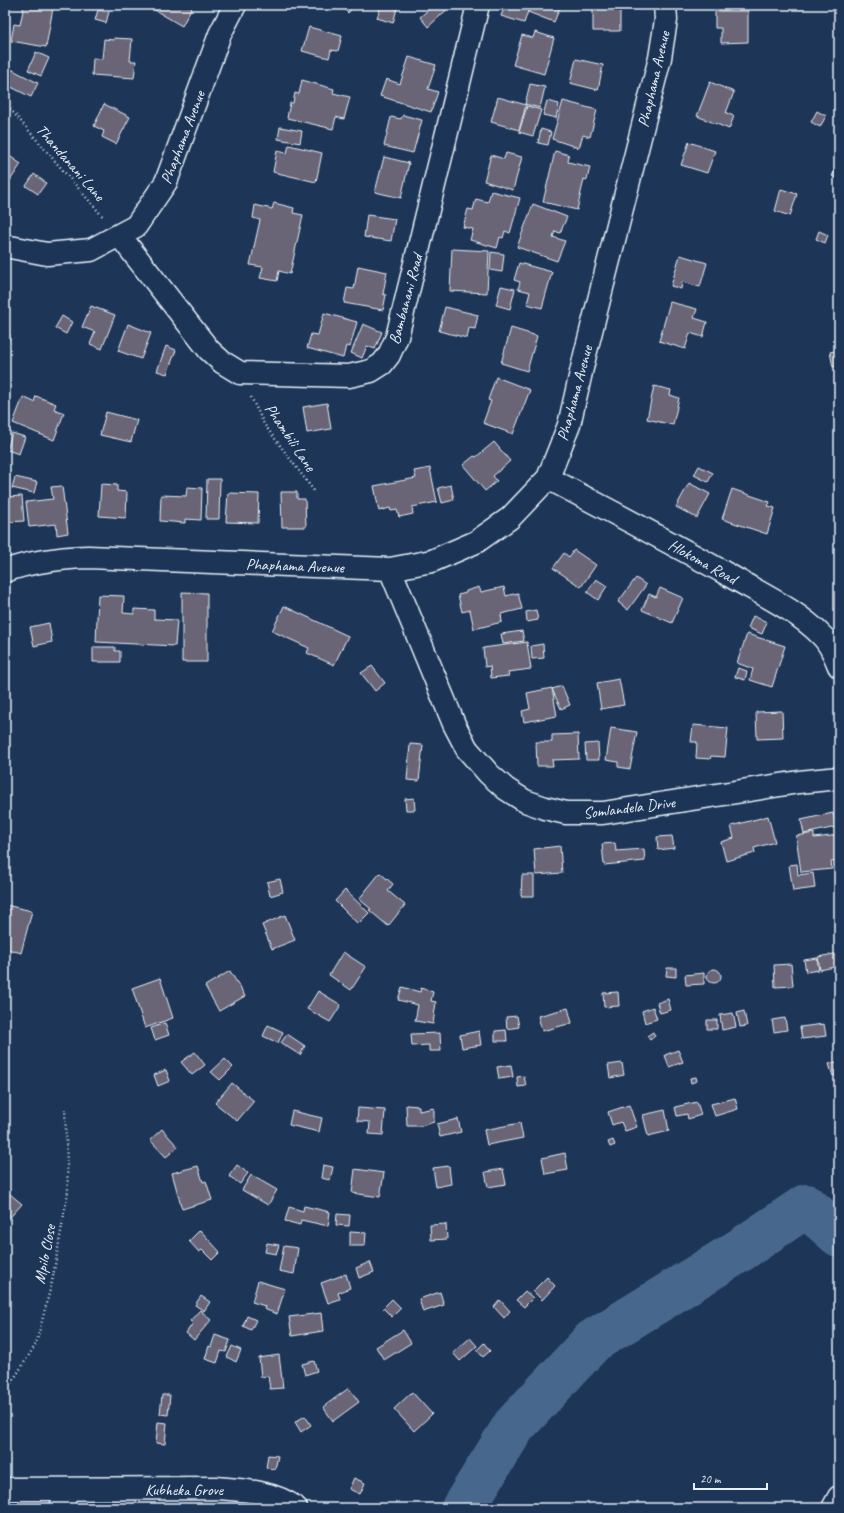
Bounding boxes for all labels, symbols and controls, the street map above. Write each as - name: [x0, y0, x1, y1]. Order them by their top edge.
- street label: Phaphama Avenue: [633, 27, 675, 129]
- street label: Phaphama Avenue: [156, 86, 210, 187]
- street label: Thandanani Lane: [31, 120, 110, 207]
- street label: Bambanani Road: [384, 249, 428, 346]
- street label: Phaphama Avenue: [553, 342, 598, 443]
- street label: Phambili Lane: [260, 400, 321, 477]
- street label: Hlokoma Road: [665, 535, 743, 590]
- street label: Phaphama Avenue: [246, 554, 346, 578]
- street label: Somlandela Drive: [582, 792, 678, 824]
- street label: Mpilo Close: [29, 1221, 61, 1285]
- scale bar: [694, 1465, 767, 1491]
- text: 20 m: [700, 1471, 722, 1487]
- street label: Kubheka Grove: [145, 1480, 225, 1500]

